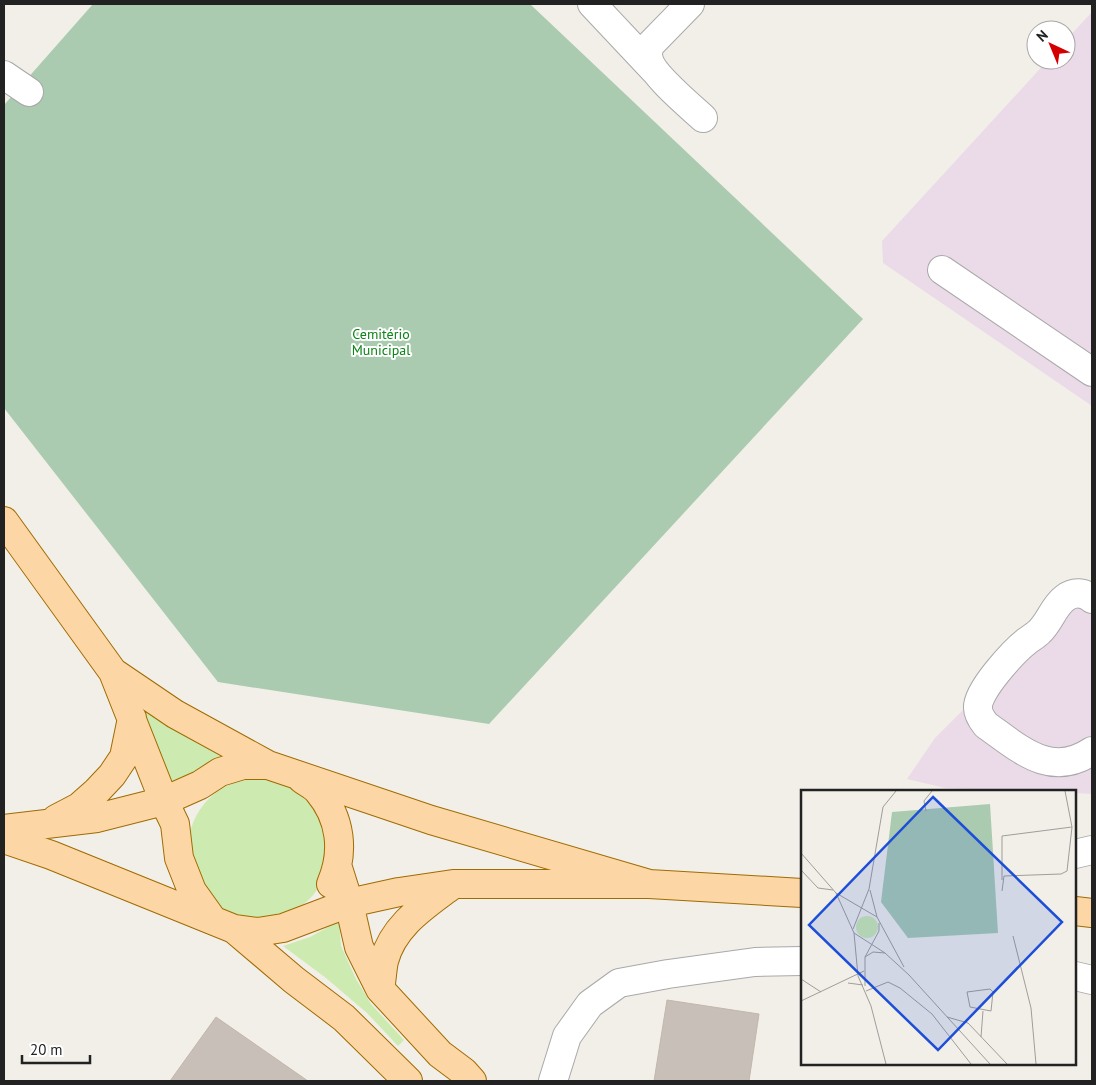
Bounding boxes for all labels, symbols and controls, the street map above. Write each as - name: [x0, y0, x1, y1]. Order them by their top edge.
- north arrow: [1026, 20, 1076, 70]
- text: N: [1032, 26, 1052, 45]
- park label: Cemitério Municipal: [352, 325, 410, 359]
- inset map: [801, 790, 1076, 1065]
- scale bar: [22, 1032, 90, 1064]
- text: 20 m: [30, 1040, 63, 1059]

